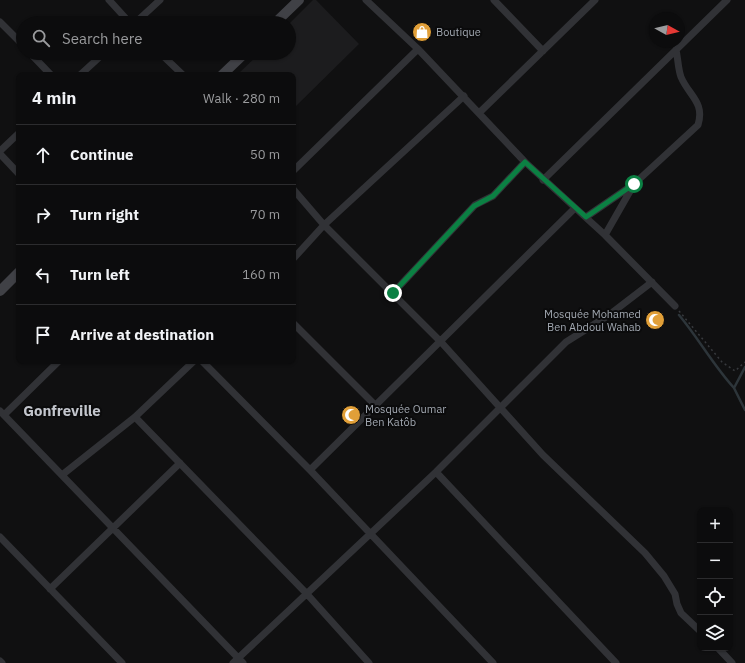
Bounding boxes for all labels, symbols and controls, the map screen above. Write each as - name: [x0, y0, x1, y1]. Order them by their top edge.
- north arrow: [649, 12, 685, 48]
- search box: [16, 16, 296, 60]
- shop icon: Boutique: [411, 21, 433, 43]
- place label: Boutique: [436, 25, 481, 39]
- icon: search: [30, 27, 52, 49]
- text: Search here: [62, 29, 142, 48]
- text: 4 min: [32, 87, 76, 109]
- text: Walk · 280 m: [203, 90, 280, 107]
- icon: ahead: [32, 144, 54, 166]
- text: Continue: [70, 145, 134, 164]
- text: 50 m: [250, 146, 280, 163]
- route start: [625, 175, 643, 193]
- icon: right: [32, 204, 54, 226]
- text: Turn right: [70, 205, 139, 224]
- text: 70 m: [250, 206, 280, 223]
- icon: left: [32, 264, 54, 286]
- text: Turn left: [70, 265, 130, 284]
- text: 160 m: [242, 266, 280, 283]
- route end: [384, 284, 402, 302]
- place label: Mosquée Mohamed Ben Abdoul Wahab: [544, 307, 641, 334]
- mosque icon: Mosquée Mohamed Ben Abdoul Wahab: [644, 309, 666, 331]
- icon: arrive: [32, 324, 54, 346]
- text: Arrive at destination: [70, 325, 214, 344]
- district label: Gonfreville: [23, 401, 101, 420]
- place label: Mosquée Oumar Ben Katôb: [365, 402, 446, 429]
- mosque icon: Mosquée Oumar Ben Katôb: [340, 404, 362, 426]
- map controls: [697, 507, 733, 651]
- button: +: [697, 507, 733, 543]
- button: −: [697, 543, 733, 579]
- button: locate: [697, 579, 733, 615]
- button: layers: [697, 615, 733, 651]

